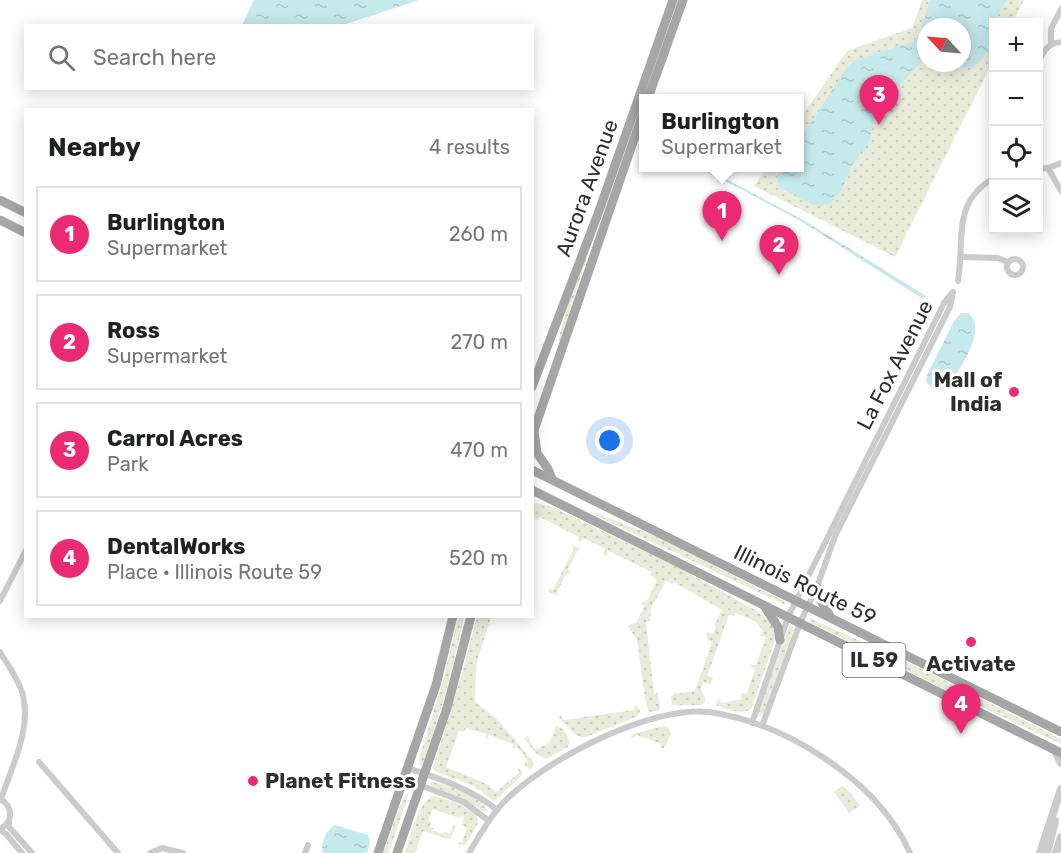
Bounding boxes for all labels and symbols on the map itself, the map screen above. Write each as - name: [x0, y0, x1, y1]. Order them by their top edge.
- north arrow: [917, 18, 971, 72]
- pin: 3: [860, 76, 898, 125]
- street label: Aurora Avenue: [550, 116, 623, 260]
- pin: 1: [702, 192, 742, 241]
- pin: 2: [760, 226, 798, 275]
- street label: La Fox Avenue: [851, 296, 938, 434]
- place label: Mall of India: [934, 367, 1003, 416]
- marker: Mall of India: [1007, 385, 1021, 399]
- your location: [595, 426, 624, 455]
- street label: Illinois Route 59: [730, 539, 880, 630]
- marker: Activate: [964, 635, 978, 649]
- road number: IL 59: [842, 643, 906, 677]
- place label: Activate: [926, 651, 1016, 676]
- pin: 4: [942, 684, 980, 734]
- place label: Planet Fitness: [265, 768, 416, 793]
- marker: Planet Fitness: [246, 774, 260, 788]

